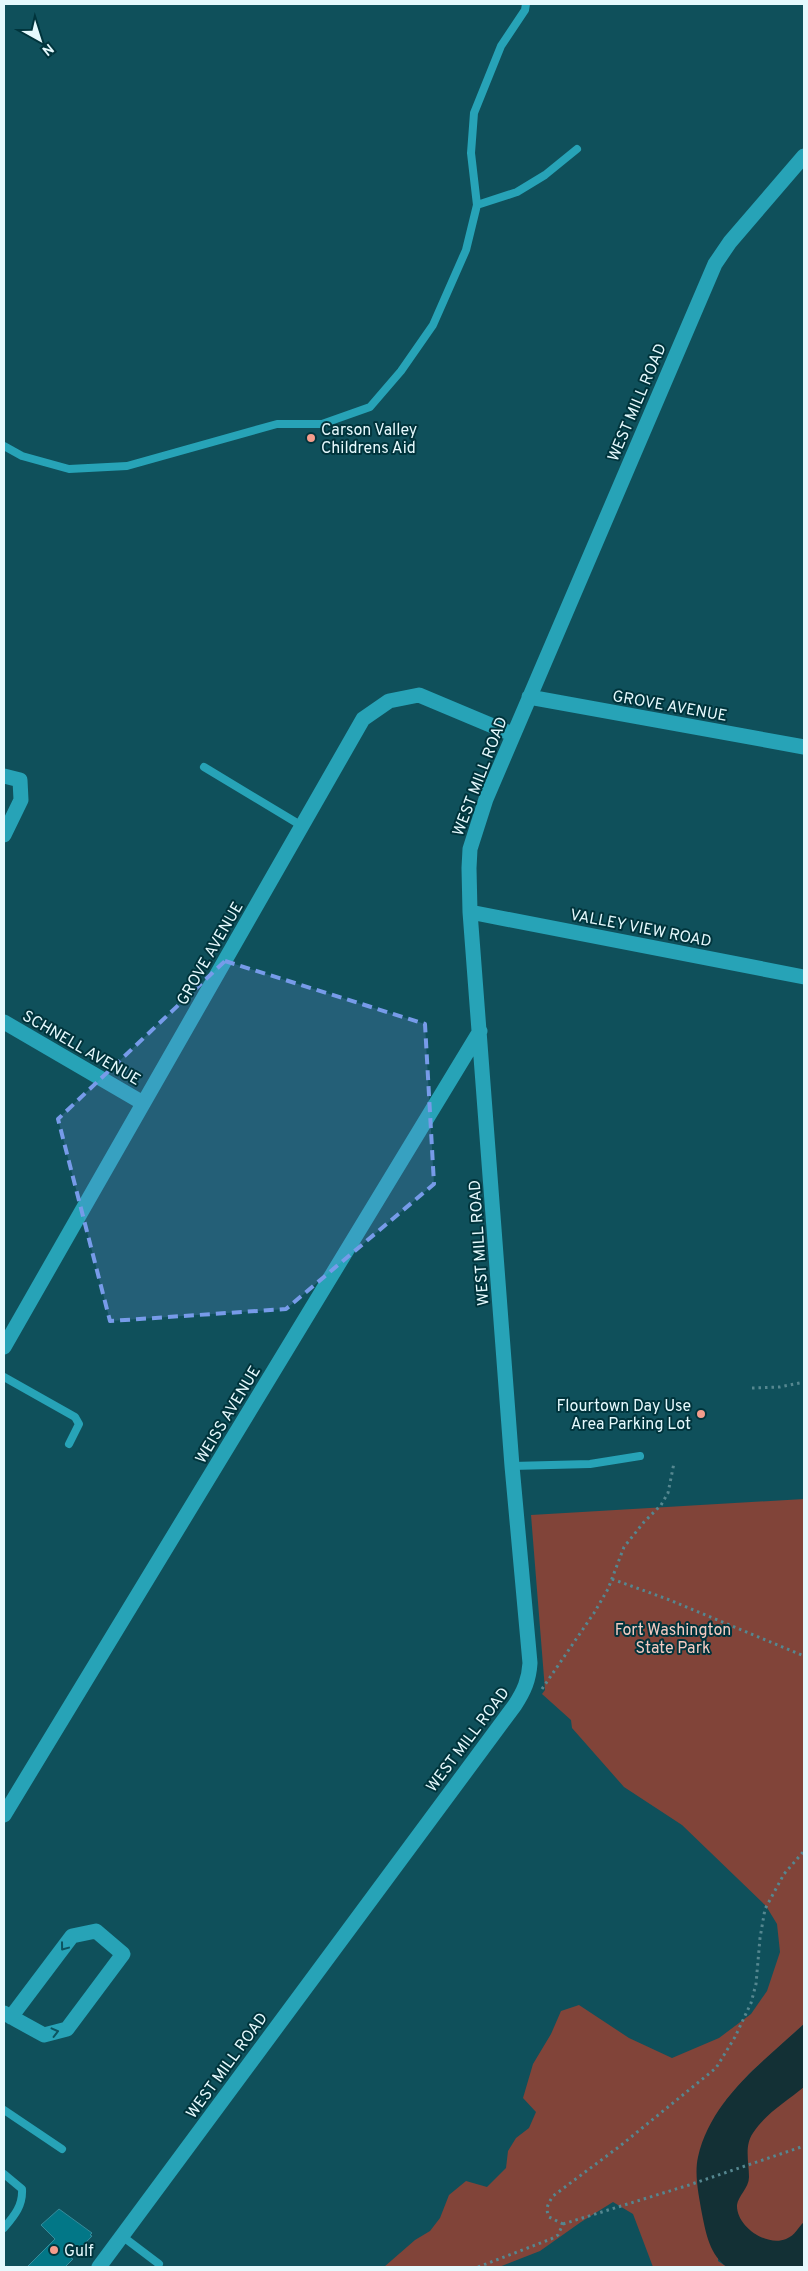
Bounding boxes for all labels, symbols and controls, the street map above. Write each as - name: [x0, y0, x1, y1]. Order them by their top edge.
- north arrow: [15, 15, 65, 65]
- text: N: [38, 39, 56, 59]
- street label: WEST MILL ROAD: [604, 341, 672, 465]
- place label: Carson Valley Childrens Aid: [321, 421, 417, 459]
- marker: Carson Valley Childrens Aid: [305, 432, 317, 444]
- street label: GROVE AVENUE: [611, 687, 729, 727]
- street label: WEST MILL ROAD: [449, 714, 513, 839]
- street label: GROVE AVENUE: [173, 899, 248, 1009]
- street label: VALLEY VIEW ROAD: [568, 905, 713, 952]
- street label: SCHNELL AVENUE: [18, 1007, 144, 1091]
- street label: WEST MILL ROAD: [466, 1179, 494, 1306]
- street label: WEISS AVENUE: [192, 1363, 266, 1468]
- place label: Flourtown Day Use Area Parking Lot: [556, 1397, 691, 1435]
- marker: Flourtown Day Use Area Parking Lot: [695, 1408, 707, 1420]
- park label: Fort Washington State Park: [615, 1621, 731, 1659]
- street label: WEST MILL ROAD: [423, 1684, 515, 1797]
- one-way arrow: [61, 1941, 69, 1950]
- street label: WEST MILL ROAD: [182, 2009, 273, 2123]
- one-way arrow: [50, 2027, 59, 2038]
- place label: Gulf: [64, 2242, 94, 2262]
- marker: Gulf: [48, 2244, 60, 2256]

